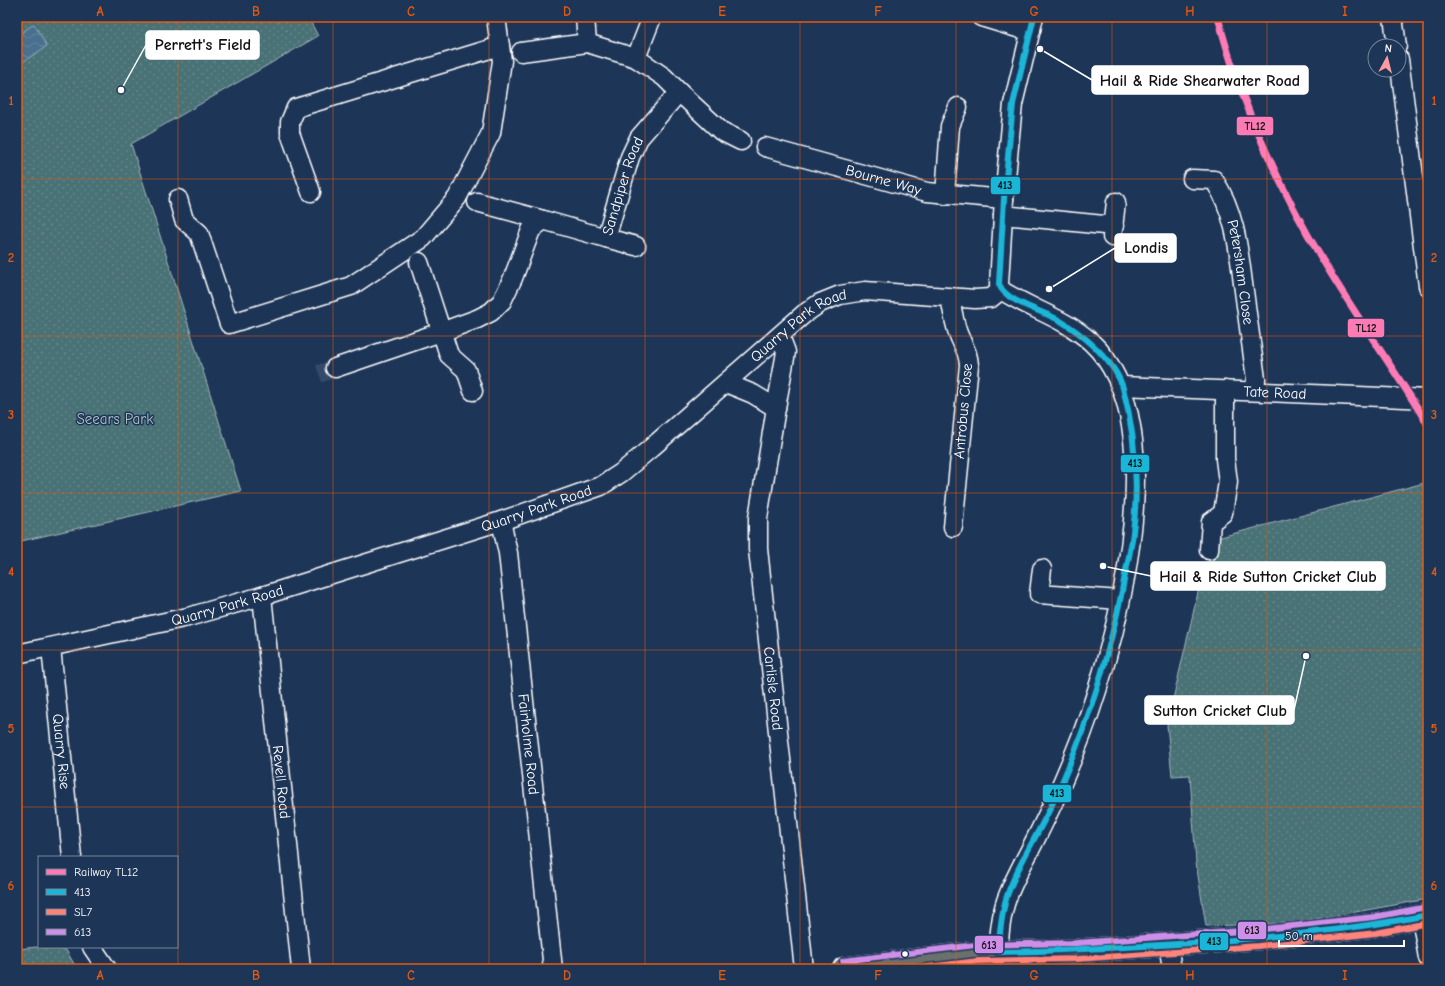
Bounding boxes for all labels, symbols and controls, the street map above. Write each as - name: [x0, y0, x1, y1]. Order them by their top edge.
- text: A: [96, 4, 104, 19]
- text: B: [252, 4, 260, 19]
- text: C: [407, 4, 415, 19]
- text: D: [563, 4, 571, 19]
- text: E: [718, 4, 726, 19]
- text: F: [874, 4, 882, 19]
- text: G: [1029, 4, 1039, 19]
- text: H: [1185, 4, 1195, 19]
- text: I: [1342, 4, 1348, 19]
- callout: Perrett's Field: [146, 31, 259, 59]
- text: Perrett's Field: [155, 36, 251, 54]
- north arrow: [1367, 38, 1407, 78]
- text: N: [1384, 42, 1393, 55]
- callout: Hail & Ride Shearwater Road: [1092, 66, 1308, 94]
- text: Hail & Ride Shearwater Road: [1100, 72, 1300, 90]
- text: 1: [8, 93, 14, 108]
- text: 1: [1431, 93, 1437, 108]
- line badge: TL12: [1236, 116, 1274, 136]
- text: TL12: [1244, 120, 1266, 133]
- street label: Sandpiper Road: [598, 134, 647, 237]
- street label: Bourne Way: [843, 161, 924, 199]
- line badge: 413: [990, 176, 1021, 195]
- text: 413: [998, 179, 1012, 192]
- street label: Petersham Close: [1223, 218, 1258, 326]
- callout: Londis: [1115, 234, 1176, 262]
- text: Londis: [1124, 239, 1168, 257]
- text: 2: [8, 250, 14, 265]
- text: 2: [1431, 250, 1437, 265]
- street label: Quarry Park Road: [746, 285, 848, 366]
- line badge: TL12: [1347, 318, 1385, 338]
- text: TL12: [1355, 322, 1377, 335]
- street label: Antrobus Close: [950, 362, 976, 460]
- street label: Tate Road: [1243, 382, 1307, 403]
- text: 3: [8, 407, 14, 422]
- text: 3: [1431, 407, 1437, 422]
- park label: Seears Park: [77, 410, 154, 428]
- line badge: 413: [1120, 454, 1150, 473]
- text: 413: [1128, 457, 1142, 470]
- street label: Quarry Park Road: [479, 481, 594, 536]
- callout: Hail & Ride Sutton Cricket Club: [1151, 562, 1385, 590]
- text: 4: [8, 564, 14, 579]
- text: 4: [1431, 564, 1437, 579]
- text: Hail & Ride Sutton Cricket Club: [1159, 568, 1377, 586]
- street label: Quarry Park Road: [170, 581, 286, 629]
- street label: Carlisle Road: [760, 646, 787, 731]
- street label: Fairholme Road: [514, 693, 543, 796]
- callout: Sutton Cricket Club: [1145, 696, 1294, 724]
- text: Sutton Cricket Club: [1153, 702, 1287, 720]
- street label: Quarry Rise: [49, 713, 74, 791]
- text: 5: [8, 721, 15, 736]
- text: 5: [1431, 721, 1438, 736]
- street label: Revell Road: [269, 744, 294, 820]
- line badge: 413: [1042, 784, 1072, 803]
- text: 413: [1050, 787, 1064, 800]
- legend: [38, 856, 178, 948]
- text: Railway TL12: [74, 865, 138, 879]
- text: 6: [8, 878, 15, 893]
- text: 6: [1431, 878, 1438, 893]
- text: 413: [74, 885, 91, 899]
- text: SL7: [74, 905, 93, 919]
- line badge: 613: [1237, 921, 1267, 940]
- scale bar: [1279, 922, 1404, 948]
- text: 613: [1244, 924, 1260, 937]
- text: 613: [74, 925, 91, 939]
- text: 50 m: [1285, 929, 1313, 943]
- line badge: 413: [1199, 932, 1229, 951]
- line badge: 613: [974, 935, 1004, 954]
- text: 413: [1207, 935, 1221, 948]
- text: 613: [981, 939, 997, 952]
- unlabelled marker: [900, 949, 910, 959]
- text: A: [96, 968, 104, 983]
- text: B: [252, 968, 260, 983]
- text: C: [407, 968, 415, 983]
- text: D: [563, 968, 571, 983]
- text: E: [718, 968, 726, 983]
- text: F: [874, 968, 882, 983]
- text: G: [1029, 968, 1039, 983]
- text: H: [1185, 968, 1195, 983]
- text: I: [1342, 968, 1348, 983]

